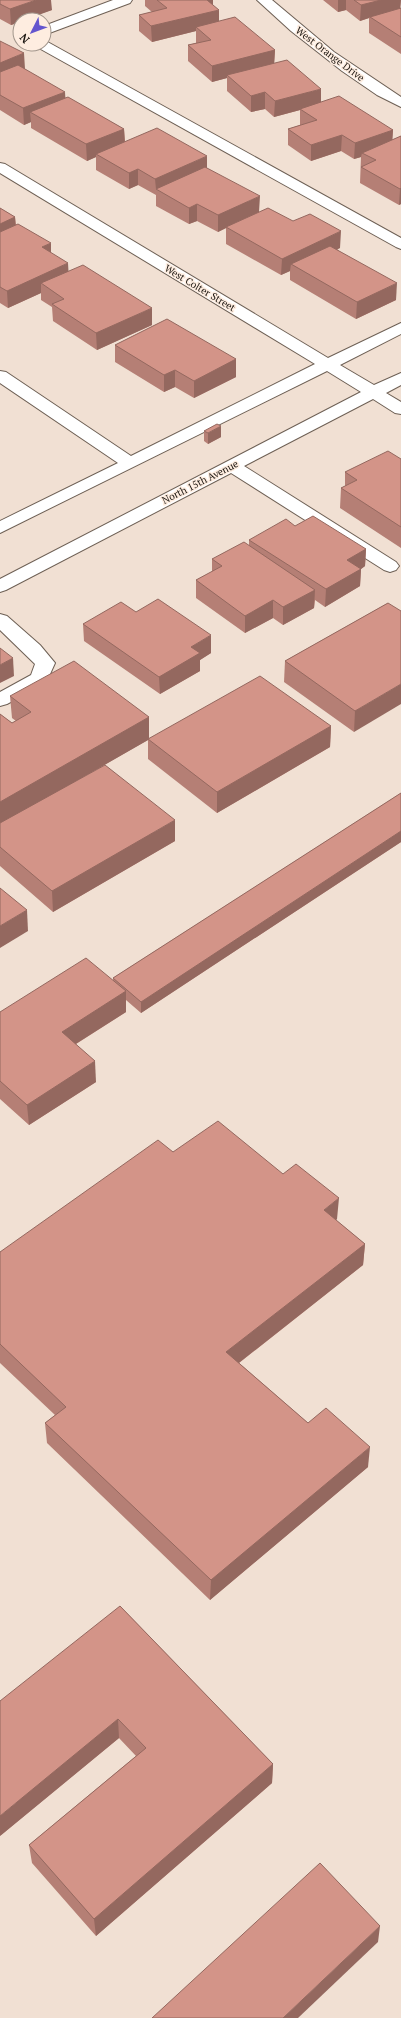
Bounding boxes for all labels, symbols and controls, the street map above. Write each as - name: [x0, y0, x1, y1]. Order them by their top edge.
- north arrow: [12, 12, 52, 52]
- street label: West Orange Drive: [293, 24, 367, 84]
- text: N: [16, 30, 33, 46]
- street label: West Colter Street: [162, 262, 238, 314]
- street label: North 15th Avenue: [160, 457, 240, 507]

